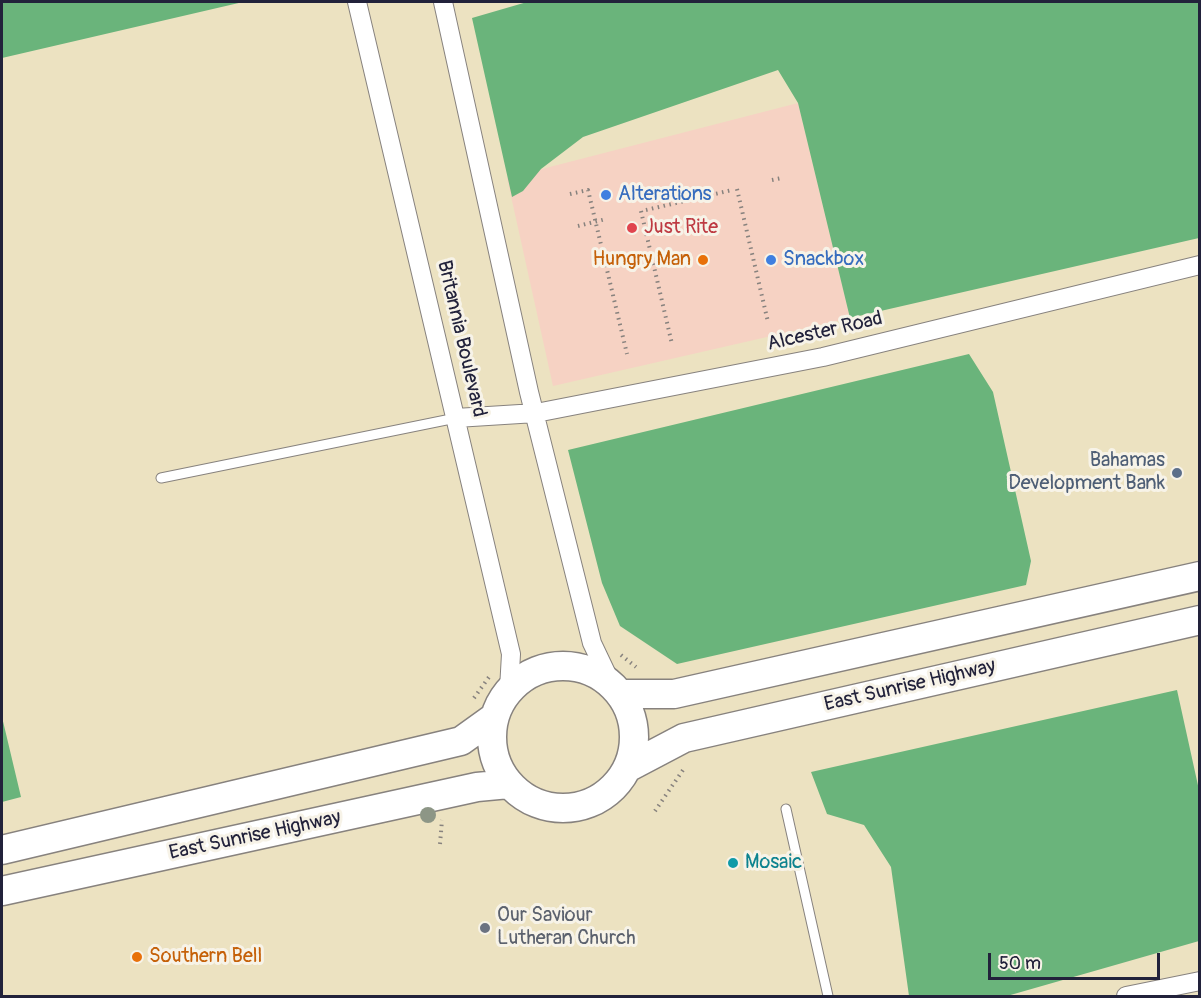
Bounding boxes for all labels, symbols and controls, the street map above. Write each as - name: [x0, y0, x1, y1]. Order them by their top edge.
- place label: Alterations: [618, 183, 712, 207]
- marker: Alterations: [599, 188, 613, 202]
- place label: Just Rite: [644, 216, 718, 240]
- marker: Just Rite: [625, 221, 639, 235]
- place label: Hungry Man: [592, 248, 691, 272]
- place label: Snackbox: [783, 248, 864, 272]
- marker: Hungry Man: [696, 253, 710, 267]
- marker: Snackbox: [764, 253, 778, 267]
- street label: Britannia Boulevard: [431, 258, 491, 420]
- street label: Alcester Road: [765, 307, 885, 357]
- place label: Bahamas Development Bank: [1008, 449, 1165, 496]
- marker: Bahamas Development Bank: [1170, 466, 1184, 480]
- street label: East Sunrise Highway: [822, 655, 998, 717]
- street label: East Sunrise Highway: [167, 806, 343, 866]
- place label: Mosaic: [745, 851, 802, 875]
- marker: Mosaic: [726, 856, 740, 870]
- place label: Our Saviour Lutheran Church: [497, 904, 636, 951]
- marker: Our Saviour Lutheran Church: [478, 921, 492, 935]
- scale bar: [991, 941, 1164, 979]
- place label: Southern Bell: [149, 945, 262, 969]
- marker: Southern Bell: [130, 950, 144, 964]
- text: 50 m: [999, 952, 1041, 975]

